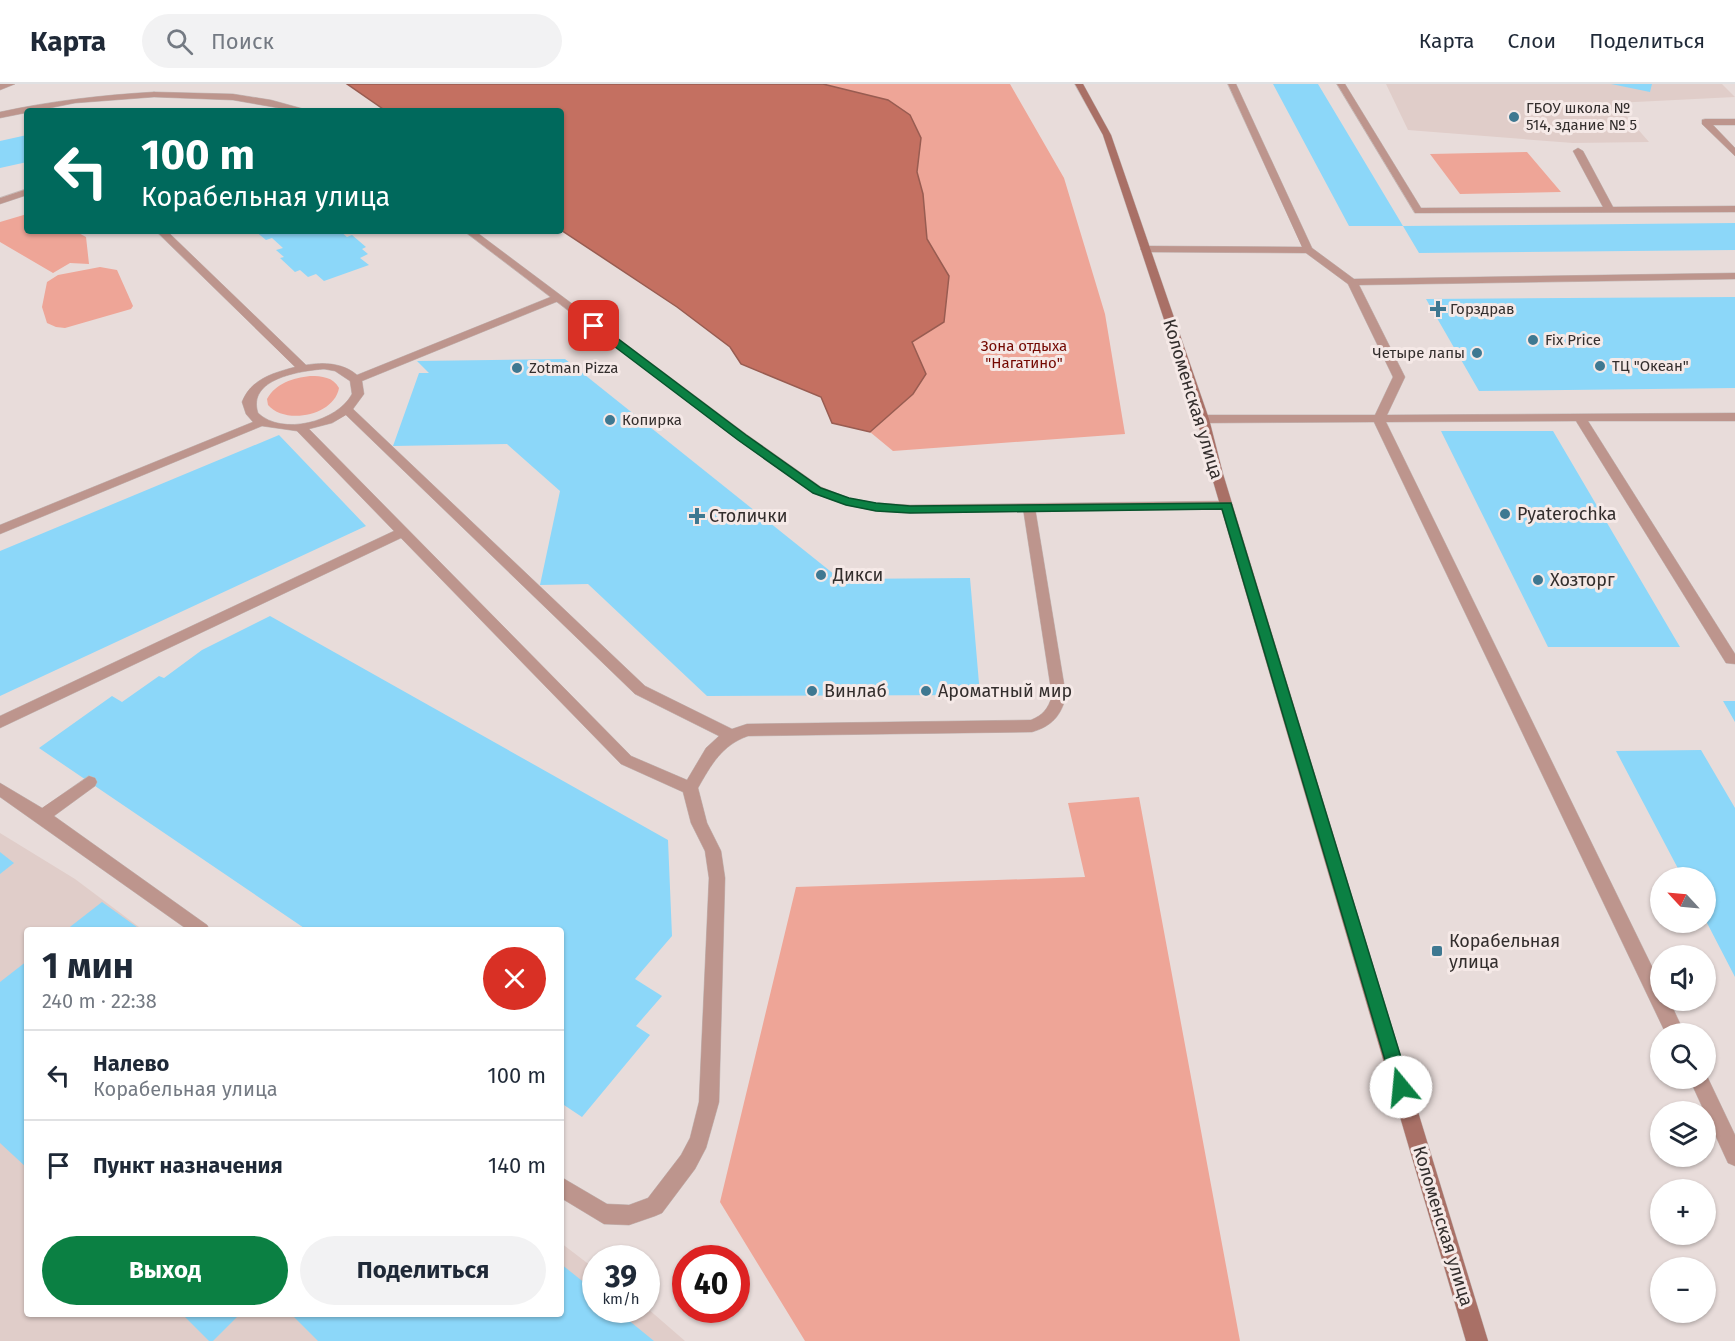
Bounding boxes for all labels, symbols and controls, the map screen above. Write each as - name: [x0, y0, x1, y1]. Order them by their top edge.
- search box: [142, 14, 562, 68]
- text: Карта: [30, 25, 106, 58]
- icon: search: [163, 25, 196, 58]
- text: Поиск: [211, 28, 274, 55]
- text: Карта: [1419, 28, 1475, 54]
- text: Слои: [1508, 28, 1556, 54]
- text: Поделиться: [1589, 28, 1705, 54]
- place label: ГБОУ школа № 514, здание № 5: [1526, 99, 1637, 134]
- marker: ГБОУ школа № 514, здание № 5: [1507, 110, 1521, 124]
- text: 100 m: [141, 130, 255, 180]
- icon: left: [42, 132, 120, 210]
- text: Корабельная улица: [141, 181, 390, 213]
- pin: [568, 300, 619, 351]
- place label: Горздрав: [1450, 300, 1515, 318]
- marker: Горздрав: [1431, 302, 1445, 316]
- icon: arrive: [577, 309, 610, 342]
- street label: Коломенская улица: [1158, 316, 1228, 482]
- place label: Fix Price: [1545, 331, 1601, 349]
- marker: Fix Price: [1526, 333, 1540, 347]
- park label: Зона отдыха "Нагатино": [981, 337, 1067, 372]
- place label: Четыре лапы: [1373, 344, 1465, 362]
- marker: Четыре лапы: [1470, 346, 1484, 360]
- place label: ТЦ "Океан": [1612, 357, 1689, 375]
- place label: Zotman Pizza: [529, 359, 618, 377]
- marker: ТЦ "Океан": [1593, 359, 1607, 373]
- marker: Zotman Pizza: [510, 361, 524, 375]
- place label: Копирка: [622, 411, 682, 429]
- marker: Копирка: [603, 413, 617, 427]
- place label: Pyaterochka: [1517, 503, 1617, 525]
- place label: Столички: [709, 505, 787, 527]
- marker: Pyaterochka: [1498, 507, 1512, 521]
- marker: Столички: [690, 509, 704, 523]
- place label: Дикси: [832, 564, 883, 586]
- marker: Дикси: [814, 568, 828, 582]
- place label: Хозторг: [1550, 569, 1615, 591]
- marker: Хозторг: [1531, 573, 1545, 587]
- place label: Винлаб: [824, 680, 887, 702]
- place label: Ароматный мир: [938, 680, 1072, 702]
- marker: Винлаб: [805, 684, 819, 698]
- marker: Ароматный мир: [919, 684, 933, 698]
- north arrow: [1650, 867, 1716, 933]
- map controls: [1650, 867, 1716, 1323]
- place label: Корабельная улица: [1449, 930, 1560, 973]
- text: 1 мин: [42, 944, 134, 988]
- marker: Корабельная улица: [1430, 944, 1444, 958]
- button: sound: [1650, 945, 1716, 1011]
- button: close: [483, 947, 546, 1010]
- text: 240 m · 22:38: [42, 989, 157, 1013]
- button: search: [1650, 1023, 1716, 1089]
- text: Налево: [93, 1050, 169, 1077]
- position arrow: [1369, 1055, 1433, 1119]
- icon: left: [42, 1059, 75, 1092]
- text: 100 m: [487, 1062, 546, 1089]
- text: Корабельная улица: [93, 1077, 278, 1101]
- button: layers: [1650, 1101, 1716, 1167]
- street label: Коломенская улица: [1408, 1143, 1478, 1309]
- icon: arrive: [42, 1149, 75, 1182]
- text: Пункт назначения: [93, 1152, 283, 1179]
- text: 140 m: [488, 1152, 546, 1179]
- button: +: [1650, 1179, 1716, 1245]
- button: Выход: [42, 1236, 288, 1305]
- button: Поделиться: [300, 1236, 546, 1305]
- speed limit sign: 40: [672, 1245, 750, 1323]
- button: −: [1650, 1257, 1716, 1323]
- text: 39: [605, 1259, 637, 1295]
- text: km/h: [602, 1290, 640, 1308]

